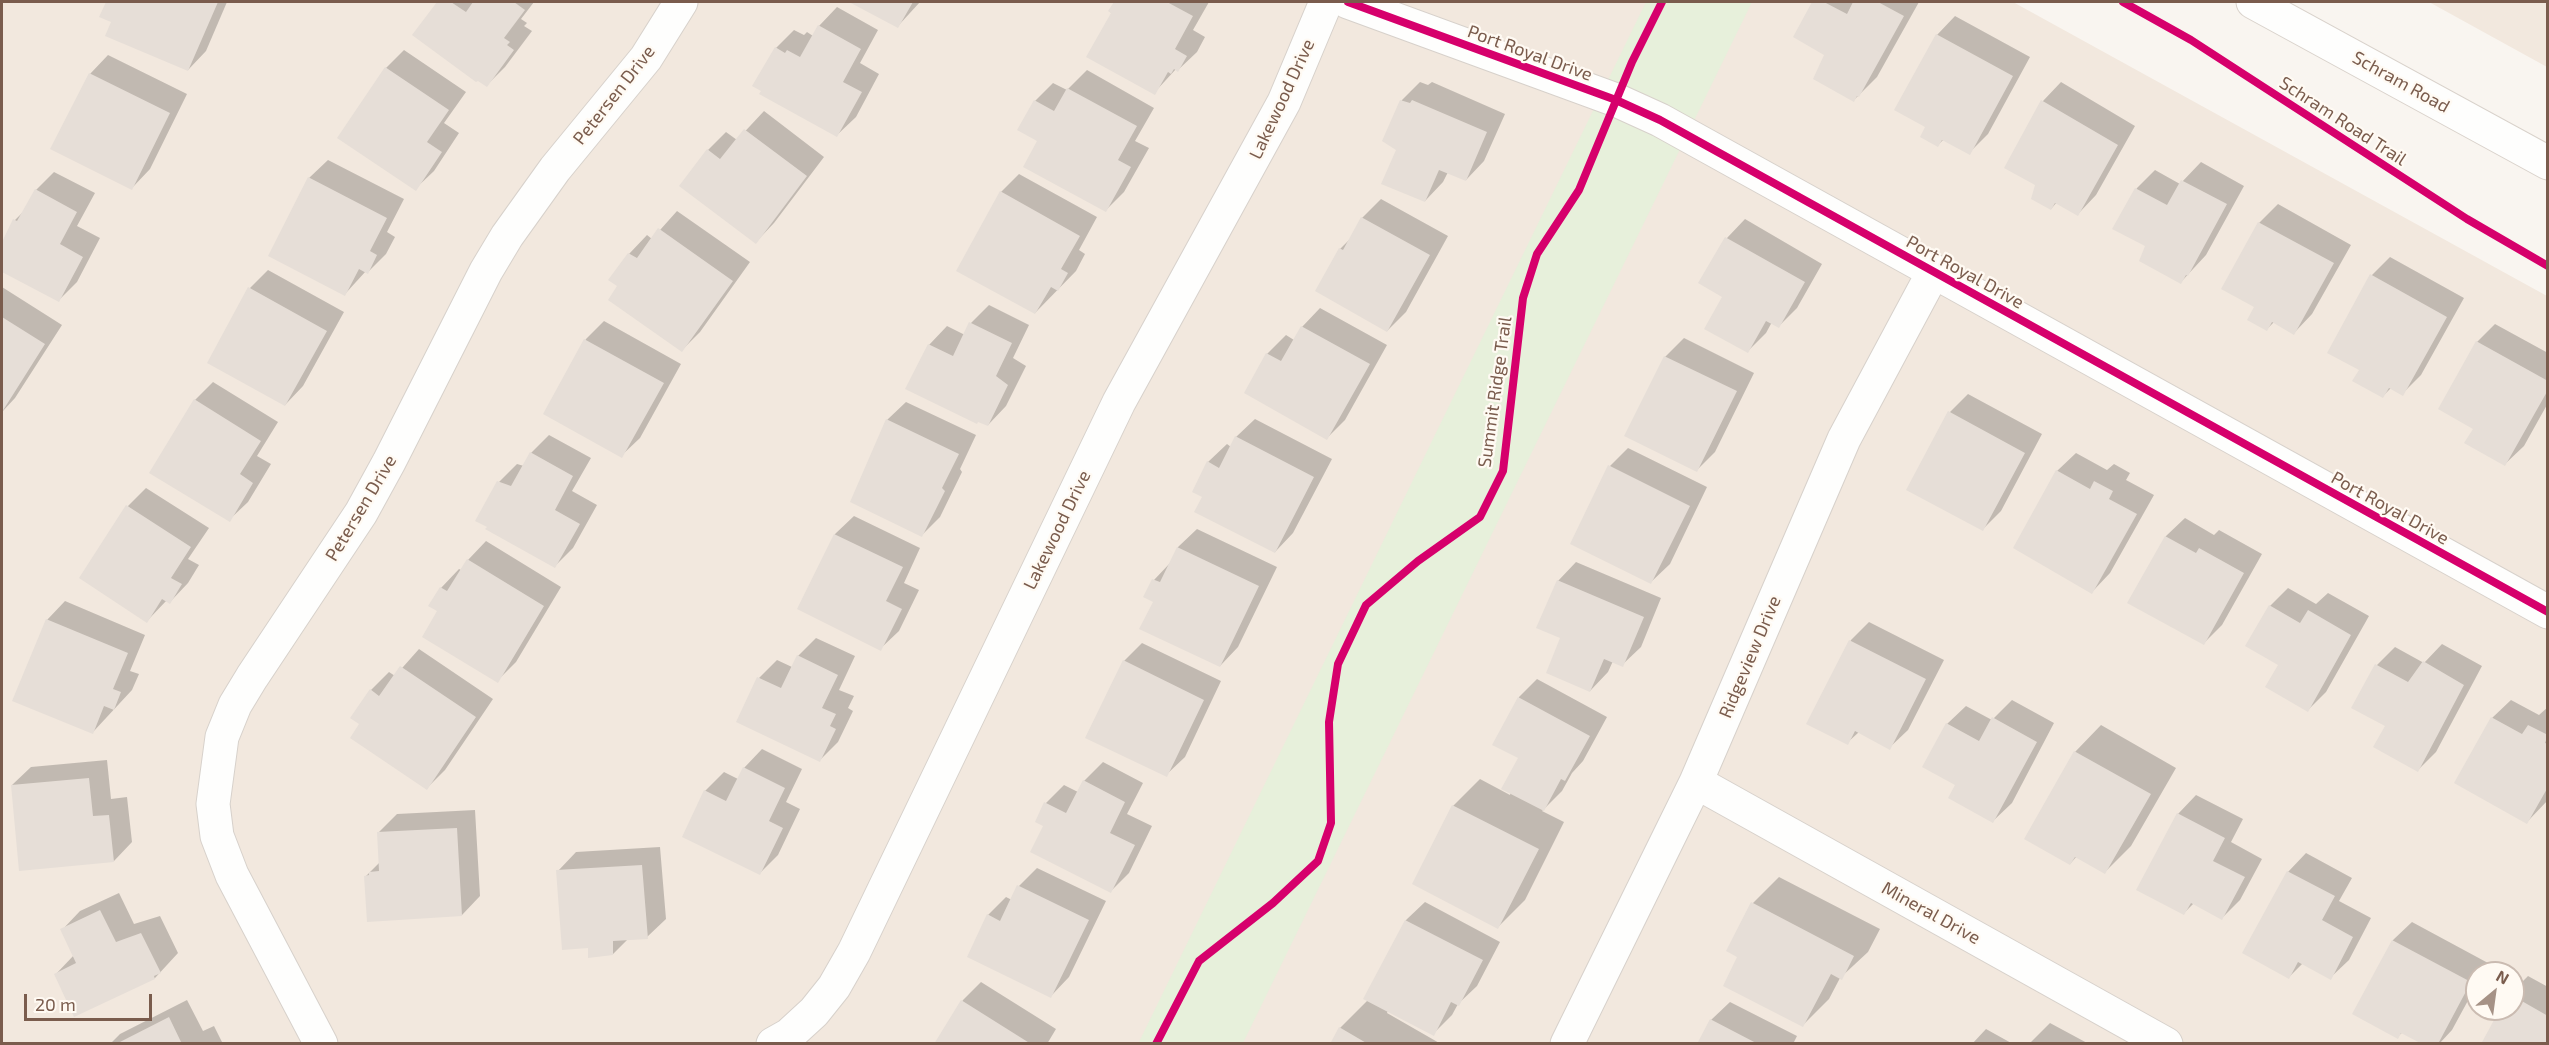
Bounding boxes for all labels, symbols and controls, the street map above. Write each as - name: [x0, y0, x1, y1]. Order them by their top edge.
- street label: Port Royal Drive: [1465, 20, 1595, 86]
- street label: Lakewood Drive: [1245, 36, 1319, 162]
- street label: Petersen Drive: [569, 41, 659, 149]
- street label: Schram Road: [2349, 46, 2453, 118]
- street label: Schram Road Trail: [2275, 72, 2411, 170]
- street label: Port Royal Drive: [1902, 231, 2028, 313]
- street label: Summit Ridge Trail: [1474, 315, 1516, 469]
- street label: Petersen Drive: [321, 451, 401, 565]
- street label: Lakewood Drive: [1019, 467, 1095, 593]
- street label: Port Royal Drive: [2327, 467, 2453, 549]
- street label: Ridgeview Drive: [1715, 593, 1785, 721]
- street label: Mineral Drive: [1878, 877, 1984, 949]
- north arrow: [2465, 961, 2525, 1021]
- text: N: [2493, 965, 2513, 988]
- scale bar: [27, 982, 154, 1020]
- text: 20 m: [35, 993, 76, 1015]

